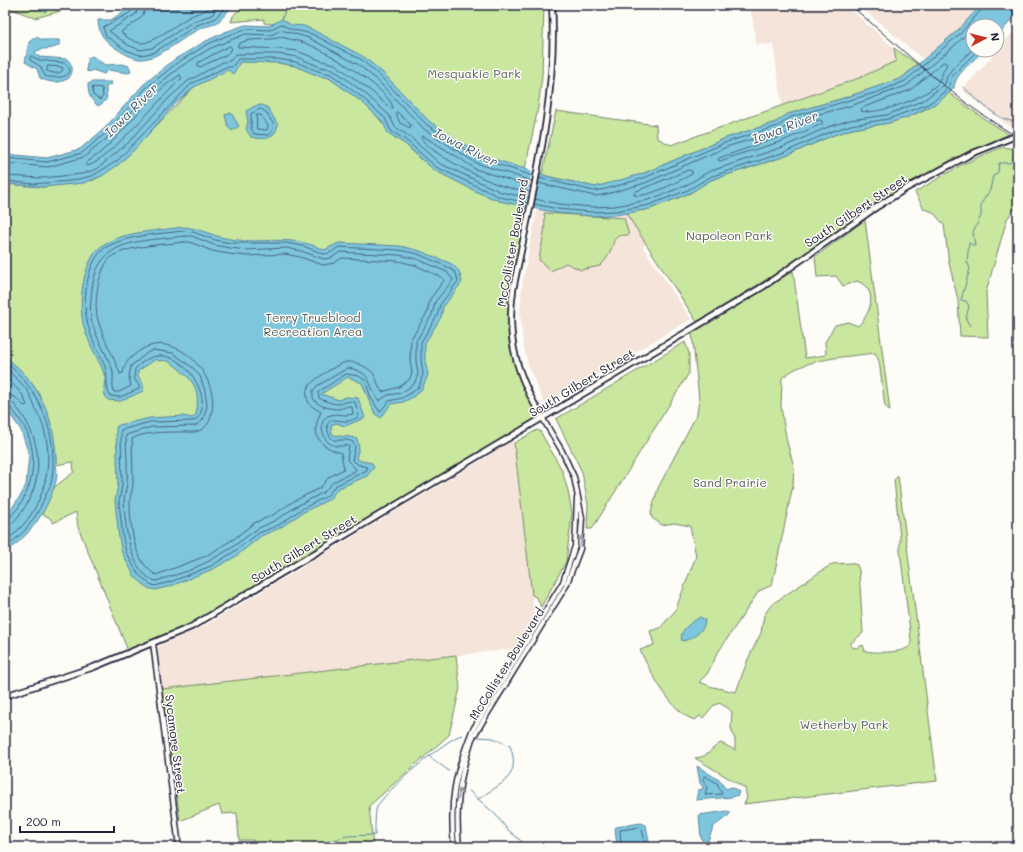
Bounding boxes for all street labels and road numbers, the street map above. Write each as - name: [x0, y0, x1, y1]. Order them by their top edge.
- street label: South Gilbert Street: [801, 170, 910, 250]
- street label: McCollister Boulevard: [493, 177, 531, 308]
- street label: South Gilbert Street: [526, 344, 637, 420]
- street label: South Gilbert Street: [248, 510, 359, 586]
- street label: McCollister Boulevard: [465, 604, 547, 723]
- street label: Sycamore Street: [162, 693, 190, 794]

